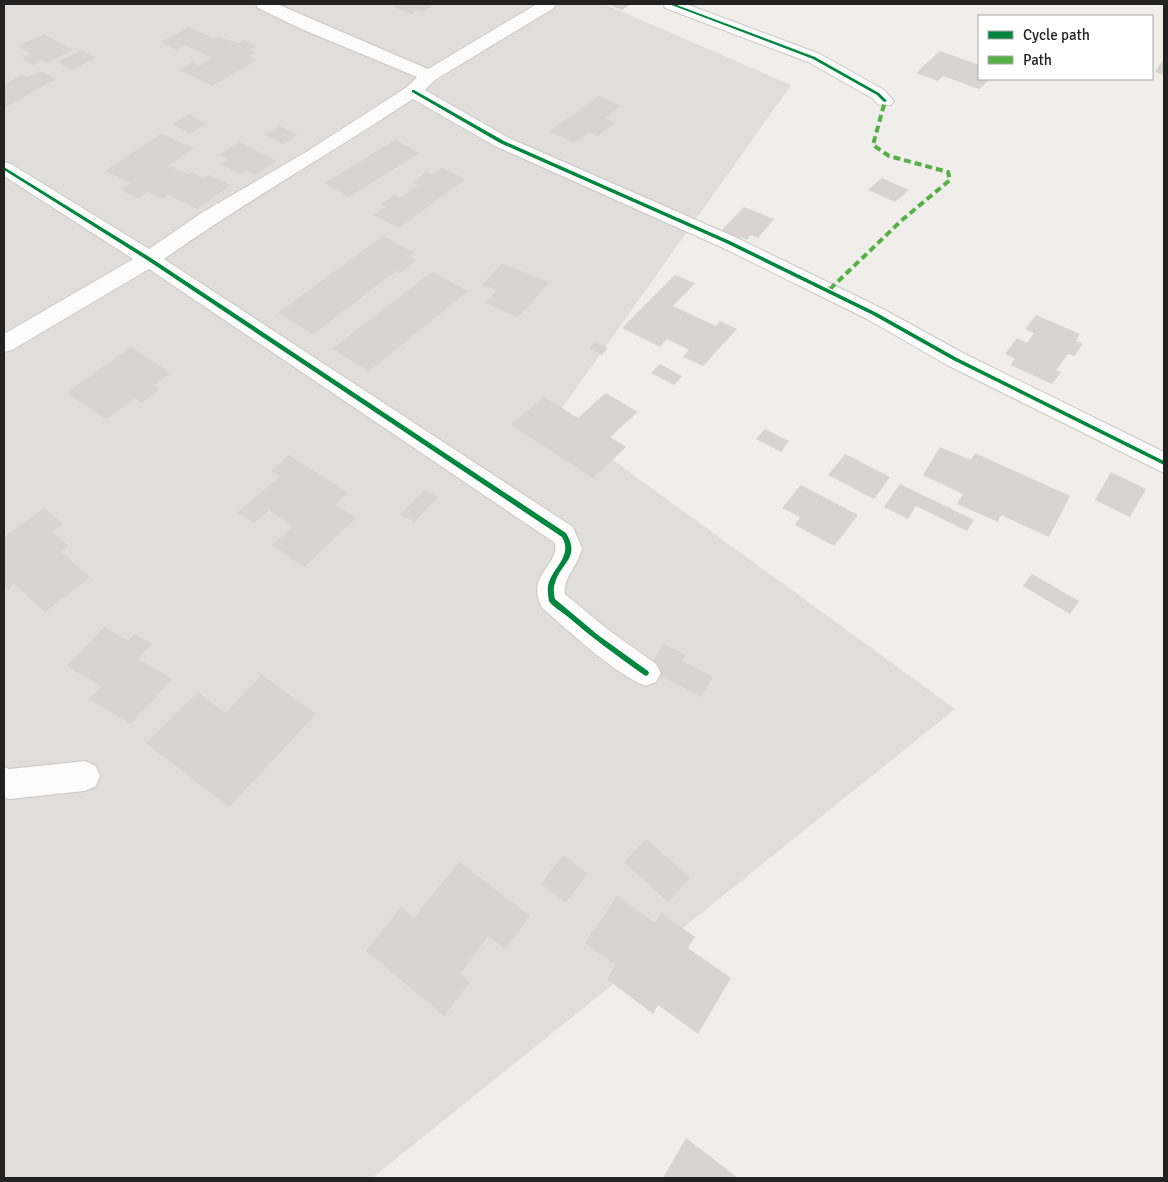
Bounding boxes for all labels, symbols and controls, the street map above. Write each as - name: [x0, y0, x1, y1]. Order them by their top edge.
- legend: [978, 15, 1153, 80]
- text: Cycle path: [1023, 26, 1090, 44]
- text: Path: [1023, 51, 1052, 69]

